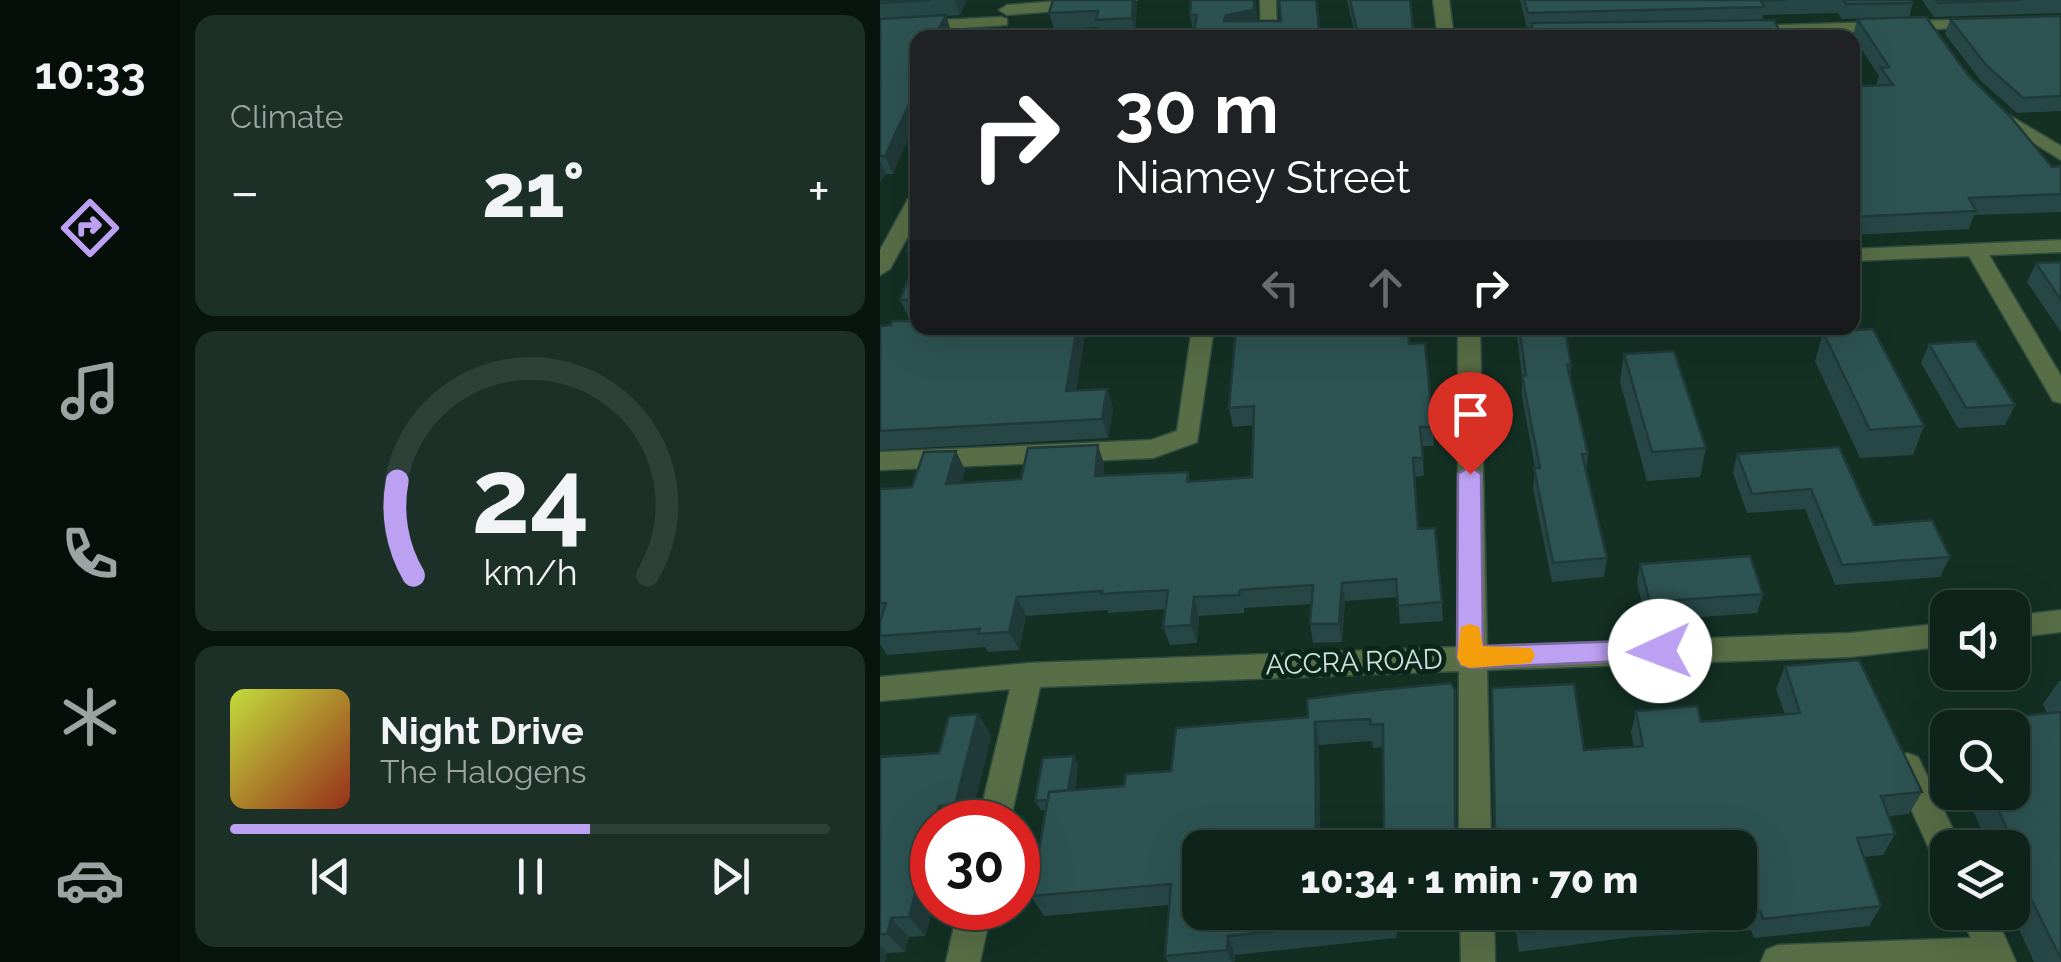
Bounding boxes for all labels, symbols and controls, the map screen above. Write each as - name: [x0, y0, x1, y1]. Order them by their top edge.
- text: 10:33: [34, 47, 146, 100]
- text: 30 m: [1115, 67, 1279, 149]
- icon: right: [950, 70, 1080, 200]
- text: Climate: [230, 98, 344, 135]
- text: 21°: [482, 146, 585, 235]
- text: Niamey Street: [1115, 151, 1411, 204]
- text: −: [230, 159, 260, 224]
- text: +: [807, 159, 830, 224]
- icon: directions: [55, 193, 125, 263]
- icon: left: [1253, 260, 1308, 315]
- icon: ahead: [1358, 260, 1413, 315]
- icon: right: [1463, 260, 1518, 315]
- icon: music: [55, 356, 125, 426]
- pin: [1428, 372, 1513, 475]
- icon: arrive: [1443, 387, 1498, 442]
- text: 24: [471, 435, 589, 557]
- icon: phone: [55, 519, 125, 589]
- text: km/h: [483, 551, 577, 593]
- map controls: [1930, 590, 2030, 930]
- button: sound: [1930, 590, 2030, 690]
- position arrow: [1608, 599, 1712, 703]
- street label: ACCRA ROAD: [1265, 642, 1443, 682]
- icon: climate: [55, 682, 125, 752]
- text: Night Drive: [380, 708, 584, 753]
- button: search: [1930, 710, 2030, 810]
- text: The Halogens: [380, 753, 586, 790]
- speed limit sign: 30: [910, 800, 1040, 930]
- button: layers: [1930, 830, 2030, 930]
- icon: car: [55, 845, 125, 915]
- icon: previous: [303, 849, 358, 904]
- icon: pause: [503, 849, 558, 904]
- icon: next: [703, 849, 758, 904]
- text: 10:34 · 1 min · 70 m: [1301, 857, 1638, 902]

